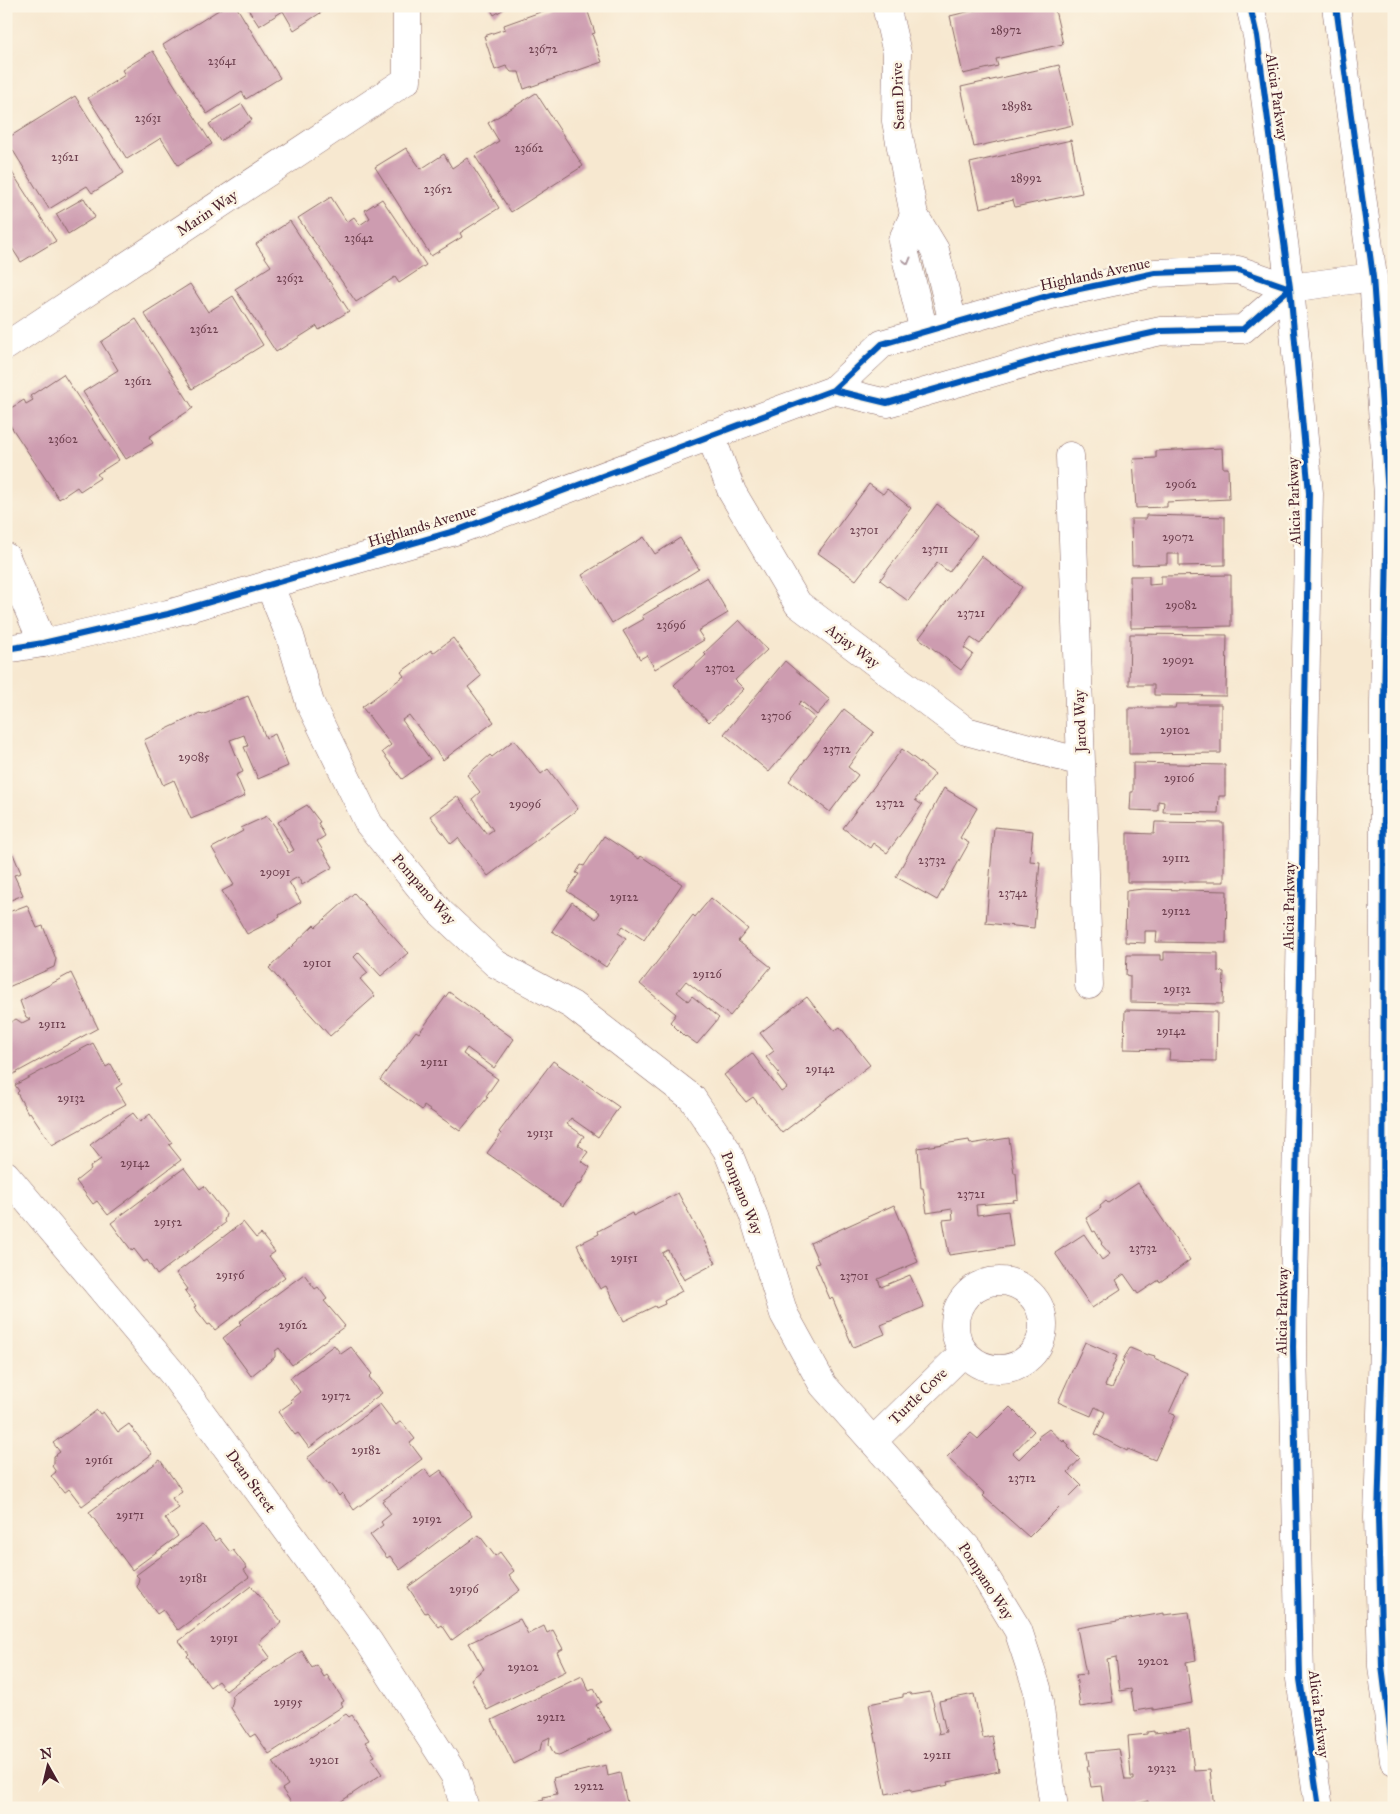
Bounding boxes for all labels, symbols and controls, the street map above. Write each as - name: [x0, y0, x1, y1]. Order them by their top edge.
- house number: 28972: [990, 23, 1022, 37]
- house number: 23672: [528, 42, 558, 56]
- street label: Alicia Parkway: [1262, 51, 1292, 143]
- house number: 23641: [208, 54, 236, 68]
- street label: Sean Drive: [888, 62, 908, 130]
- house number: 28982: [1001, 99, 1033, 113]
- house number: 23631: [135, 111, 161, 125]
- house number: 23662: [515, 141, 544, 155]
- house number: 23621: [51, 150, 79, 164]
- house number: 28992: [1010, 171, 1042, 185]
- house number: 23652: [424, 182, 452, 196]
- street label: Marin Way: [173, 186, 242, 240]
- house number: 23642: [344, 231, 374, 245]
- street label: Highlands Avenue: [1038, 254, 1152, 294]
- one-way arrow: [901, 256, 912, 265]
- house number: 23632: [276, 271, 304, 285]
- house number: 23622: [190, 322, 218, 336]
- house number: 23612: [124, 374, 152, 388]
- house number: 23602: [48, 432, 78, 446]
- street label: Alicia Parkway: [1283, 456, 1305, 546]
- house number: 29062: [1165, 477, 1197, 491]
- street label: Highlands Avenue: [366, 501, 478, 551]
- house number: 23701: [850, 523, 879, 537]
- house number: 29072: [1162, 530, 1194, 544]
- house number: 23711: [922, 542, 949, 556]
- house number: 29082: [1165, 598, 1197, 612]
- house number: 23721: [957, 606, 985, 620]
- house number: 23696: [656, 618, 687, 632]
- street label: Arjay Way: [822, 619, 884, 673]
- house number: 29092: [1162, 653, 1194, 667]
- house number: 23702: [705, 661, 735, 675]
- street label: Jarod Way: [1070, 688, 1091, 755]
- house number: 23706: [761, 709, 792, 723]
- house number: 29102: [1160, 723, 1190, 737]
- house number: 23712: [823, 742, 851, 756]
- house number: 29085: [178, 750, 210, 764]
- house number: 29106: [1164, 771, 1195, 785]
- house number: 23722: [876, 796, 905, 810]
- house number: 29096: [509, 797, 542, 811]
- street label: Pompano Way: [388, 850, 460, 929]
- house number: 29112: [1162, 851, 1190, 865]
- house number: 23732: [918, 853, 946, 867]
- street label: Alicia Parkway: [1279, 861, 1299, 951]
- house number: 29091: [260, 865, 290, 879]
- house number: 23742: [998, 886, 1028, 900]
- house number: 29122: [610, 890, 638, 904]
- house number: 29122: [1162, 904, 1190, 918]
- house number: 29101: [303, 956, 332, 970]
- house number: 29126: [692, 967, 722, 981]
- house number: 29132: [1163, 982, 1191, 996]
- house number: 29112: [38, 1017, 66, 1031]
- house number: 29142: [1156, 1024, 1186, 1038]
- house number: 29121: [420, 1055, 448, 1069]
- house number: 29142: [805, 1062, 835, 1076]
- house number: 29132: [57, 1091, 85, 1105]
- house number: 29131: [527, 1126, 554, 1140]
- street label: Pompano Way: [717, 1149, 767, 1238]
- house number: 29142: [120, 1156, 150, 1170]
- house number: 23721: [957, 1187, 985, 1201]
- house number: 29152: [154, 1215, 182, 1229]
- house number: 23732: [1129, 1241, 1157, 1255]
- house number: 29151: [610, 1251, 638, 1265]
- street label: Alicia Parkway: [1272, 1266, 1292, 1356]
- house number: 29156: [216, 1268, 245, 1282]
- house number: 23701: [840, 1269, 869, 1283]
- house number: 29162: [278, 1318, 308, 1332]
- street label: Turtle Cove: [885, 1364, 951, 1428]
- house number: 29172: [321, 1389, 351, 1403]
- house number: 29182: [351, 1443, 381, 1457]
- street label: Dean Street: [222, 1446, 280, 1516]
- house number: 29161: [85, 1453, 113, 1467]
- house number: 23712: [1008, 1471, 1036, 1485]
- house number: 29171: [116, 1508, 144, 1522]
- house number: 29192: [412, 1512, 442, 1526]
- street label: Pompano Way: [954, 1539, 1018, 1624]
- house number: 29181: [179, 1571, 207, 1585]
- house number: 29196: [449, 1582, 480, 1596]
- house number: 29191: [210, 1631, 238, 1645]
- house number: 29202: [1137, 1654, 1169, 1668]
- house number: 29202: [507, 1660, 539, 1674]
- street label: Alicia Parkway: [1305, 1668, 1333, 1760]
- house number: 29195: [274, 1695, 303, 1709]
- house number: 29212: [537, 1710, 566, 1724]
- north arrow: [22, 1742, 72, 1792]
- text: N: [39, 1744, 53, 1763]
- house number: 29211: [923, 1748, 951, 1762]
- house number: 29201: [309, 1753, 339, 1767]
- house number: 29232: [1148, 1761, 1177, 1775]
- house number: 29222: [574, 1779, 604, 1793]

